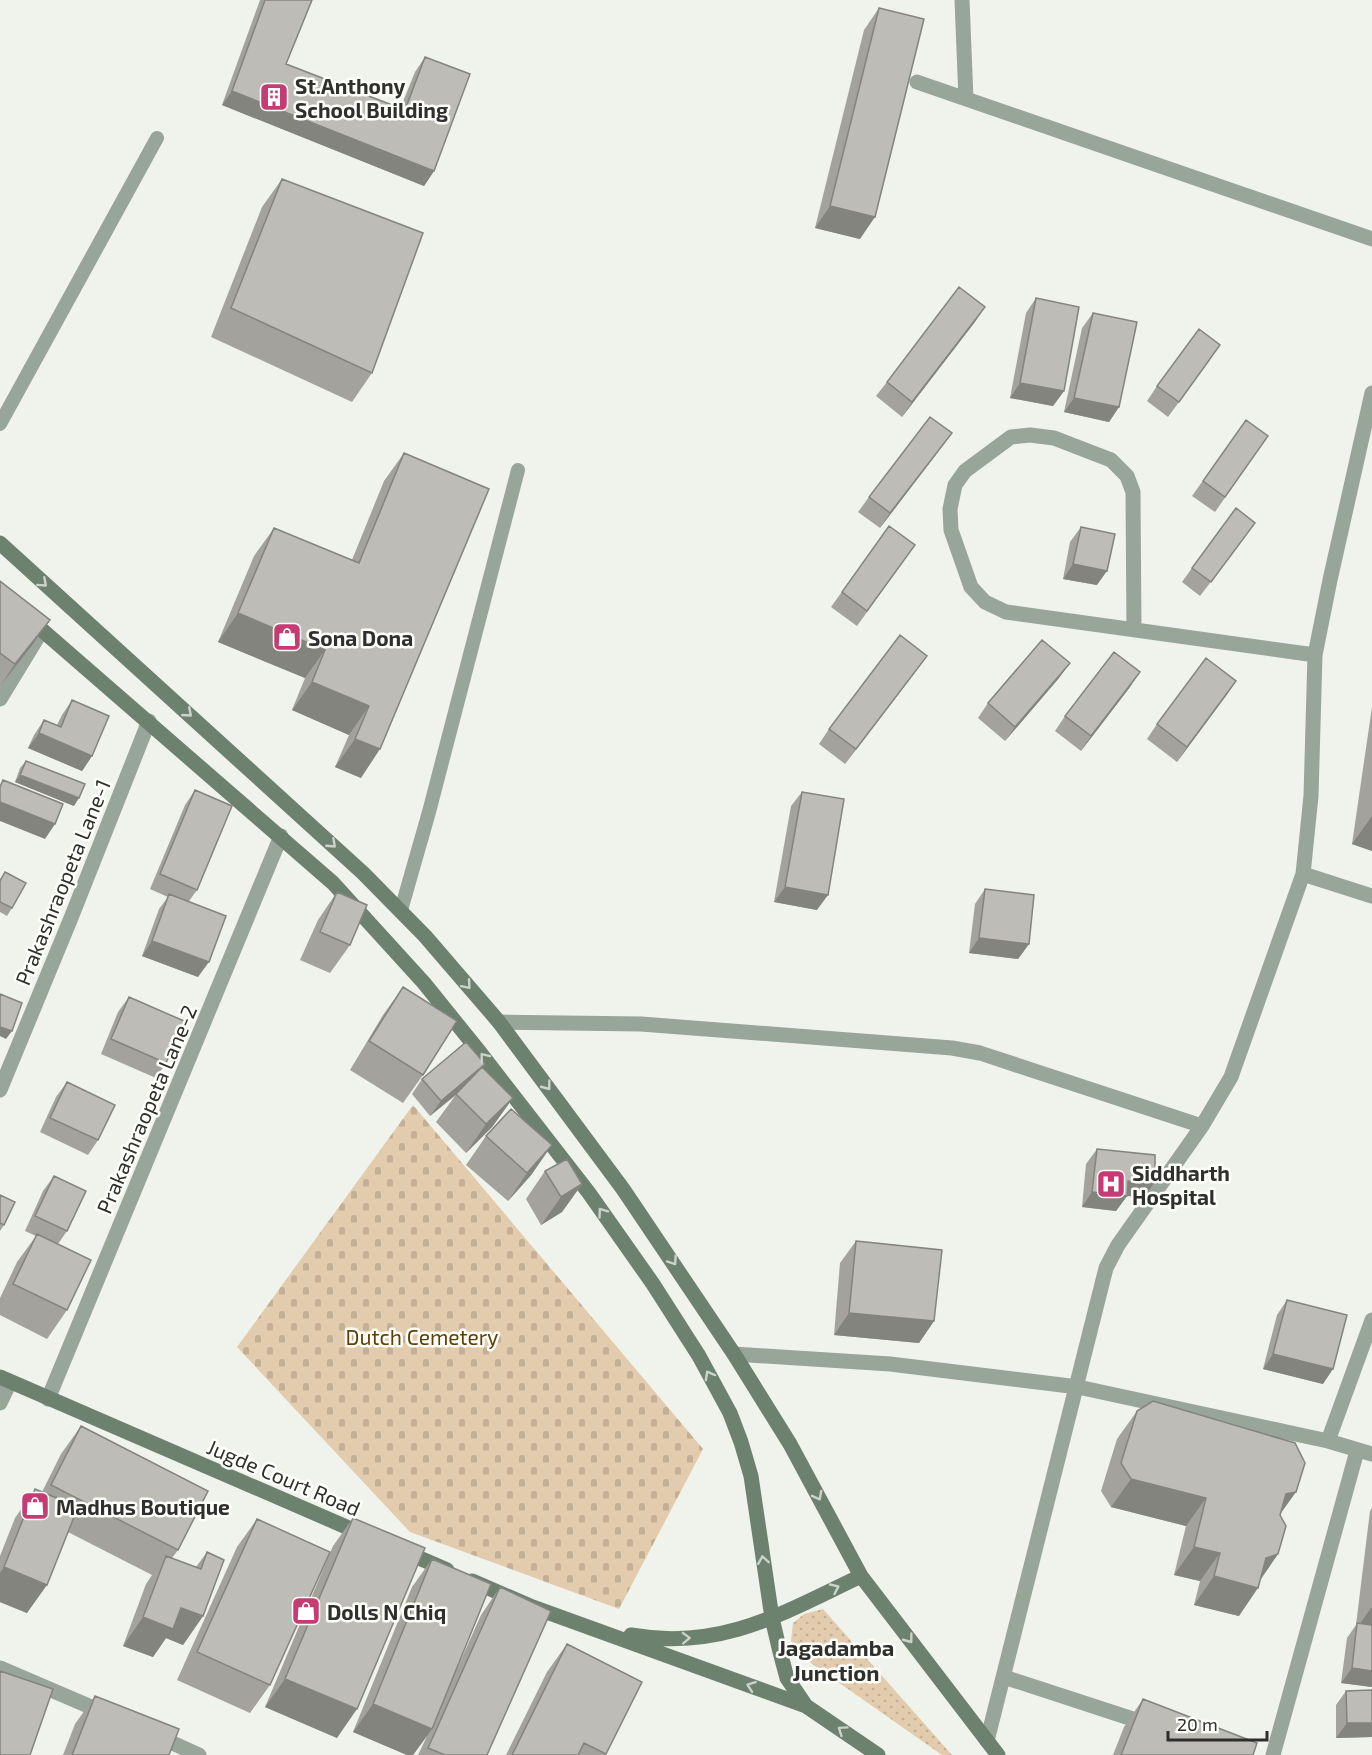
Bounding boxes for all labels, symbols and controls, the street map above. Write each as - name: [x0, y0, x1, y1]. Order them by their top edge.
- place label: St.Anthony School Building: [295, 73, 448, 122]
- building icon: St.Anthony School Building: [258, 81, 290, 113]
- one-way arrow: [36, 575, 47, 586]
- shop icon: Sona Dona: [271, 621, 303, 653]
- place label: Sona Dona: [308, 625, 413, 650]
- one-way arrow: [181, 706, 192, 717]
- street label: Prakashraopeta Lane-1: [9, 775, 115, 989]
- one-way arrow: [325, 837, 336, 848]
- one-way arrow: [460, 978, 471, 989]
- street label: Prakashraopeta Lane-2: [91, 1001, 201, 1217]
- one-way arrow: [480, 1053, 491, 1064]
- one-way arrow: [539, 1079, 550, 1090]
- place label: Siddharth Hospital: [1132, 1160, 1230, 1209]
- hospital icon: Siddharth Hospital: [1095, 1168, 1127, 1200]
- one-way arrow: [598, 1207, 609, 1218]
- one-way arrow: [665, 1255, 676, 1266]
- park label: Dutch Cemetery: [346, 1324, 498, 1349]
- one-way arrow: [705, 1370, 716, 1381]
- street label: Jugde Court Road: [204, 1433, 364, 1521]
- one-way arrow: [811, 1489, 822, 1500]
- shop icon: Madhus Boutique: [19, 1490, 51, 1522]
- place label: Madhus Boutique: [56, 1494, 230, 1519]
- one-way arrow: [757, 1555, 769, 1565]
- one-way arrow: [829, 1583, 840, 1595]
- shop icon: Dolls N Chiq: [290, 1595, 322, 1627]
- place label: Dolls N Chiq: [327, 1599, 446, 1624]
- one-way arrow: [681, 1632, 690, 1645]
- one-way arrow: [902, 1632, 913, 1643]
- district label: Jagadamba Junction: [778, 1634, 894, 1685]
- one-way arrow: [746, 1680, 757, 1693]
- scale bar: [1168, 1704, 1267, 1742]
- text: 20 m: [1177, 1713, 1218, 1735]
- one-way arrow: [838, 1726, 849, 1737]

